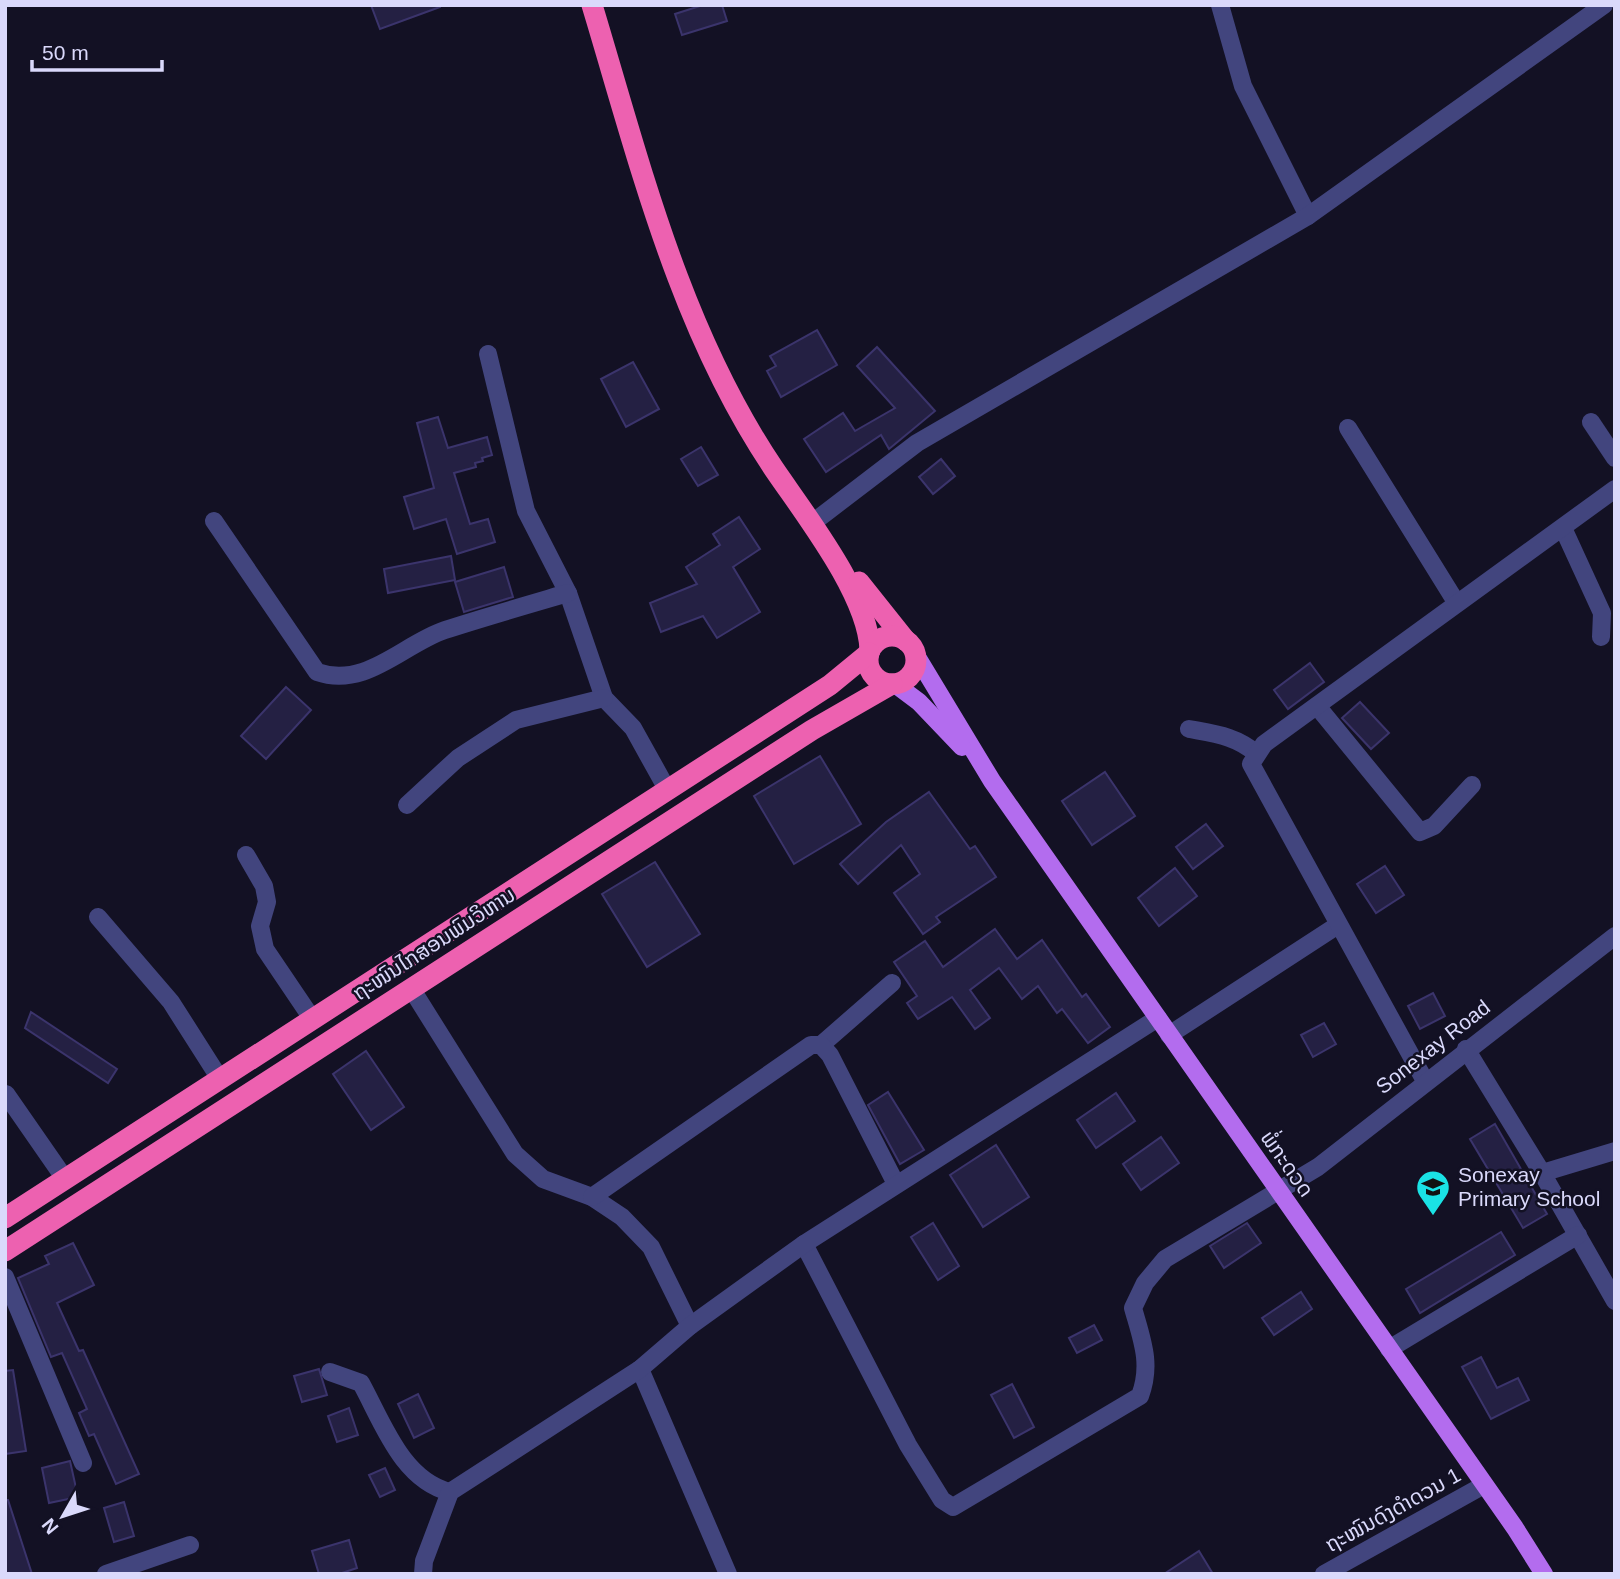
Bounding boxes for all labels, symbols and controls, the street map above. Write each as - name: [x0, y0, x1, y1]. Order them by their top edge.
- scale bar: [32, 28, 161, 72]
- text: 50 m: [42, 41, 89, 64]
- street label: ຖະໜົນໄກສອນພົມວິຫານ: [348, 883, 519, 1005]
- street label: Sonexay Road: [1371, 995, 1494, 1098]
- street label: ພໍ່ກະດວດ: [1256, 1124, 1322, 1201]
- place label: Sonexay Primary School: [1458, 1163, 1600, 1210]
- school or university icon: Sonexay Primary School: [1414, 1168, 1452, 1217]
- street label: ຖະໜົນດົງດຳດວນ 1: [1321, 1463, 1465, 1556]
- north arrow: [28, 1481, 98, 1551]
- text: N: [38, 1514, 63, 1538]

